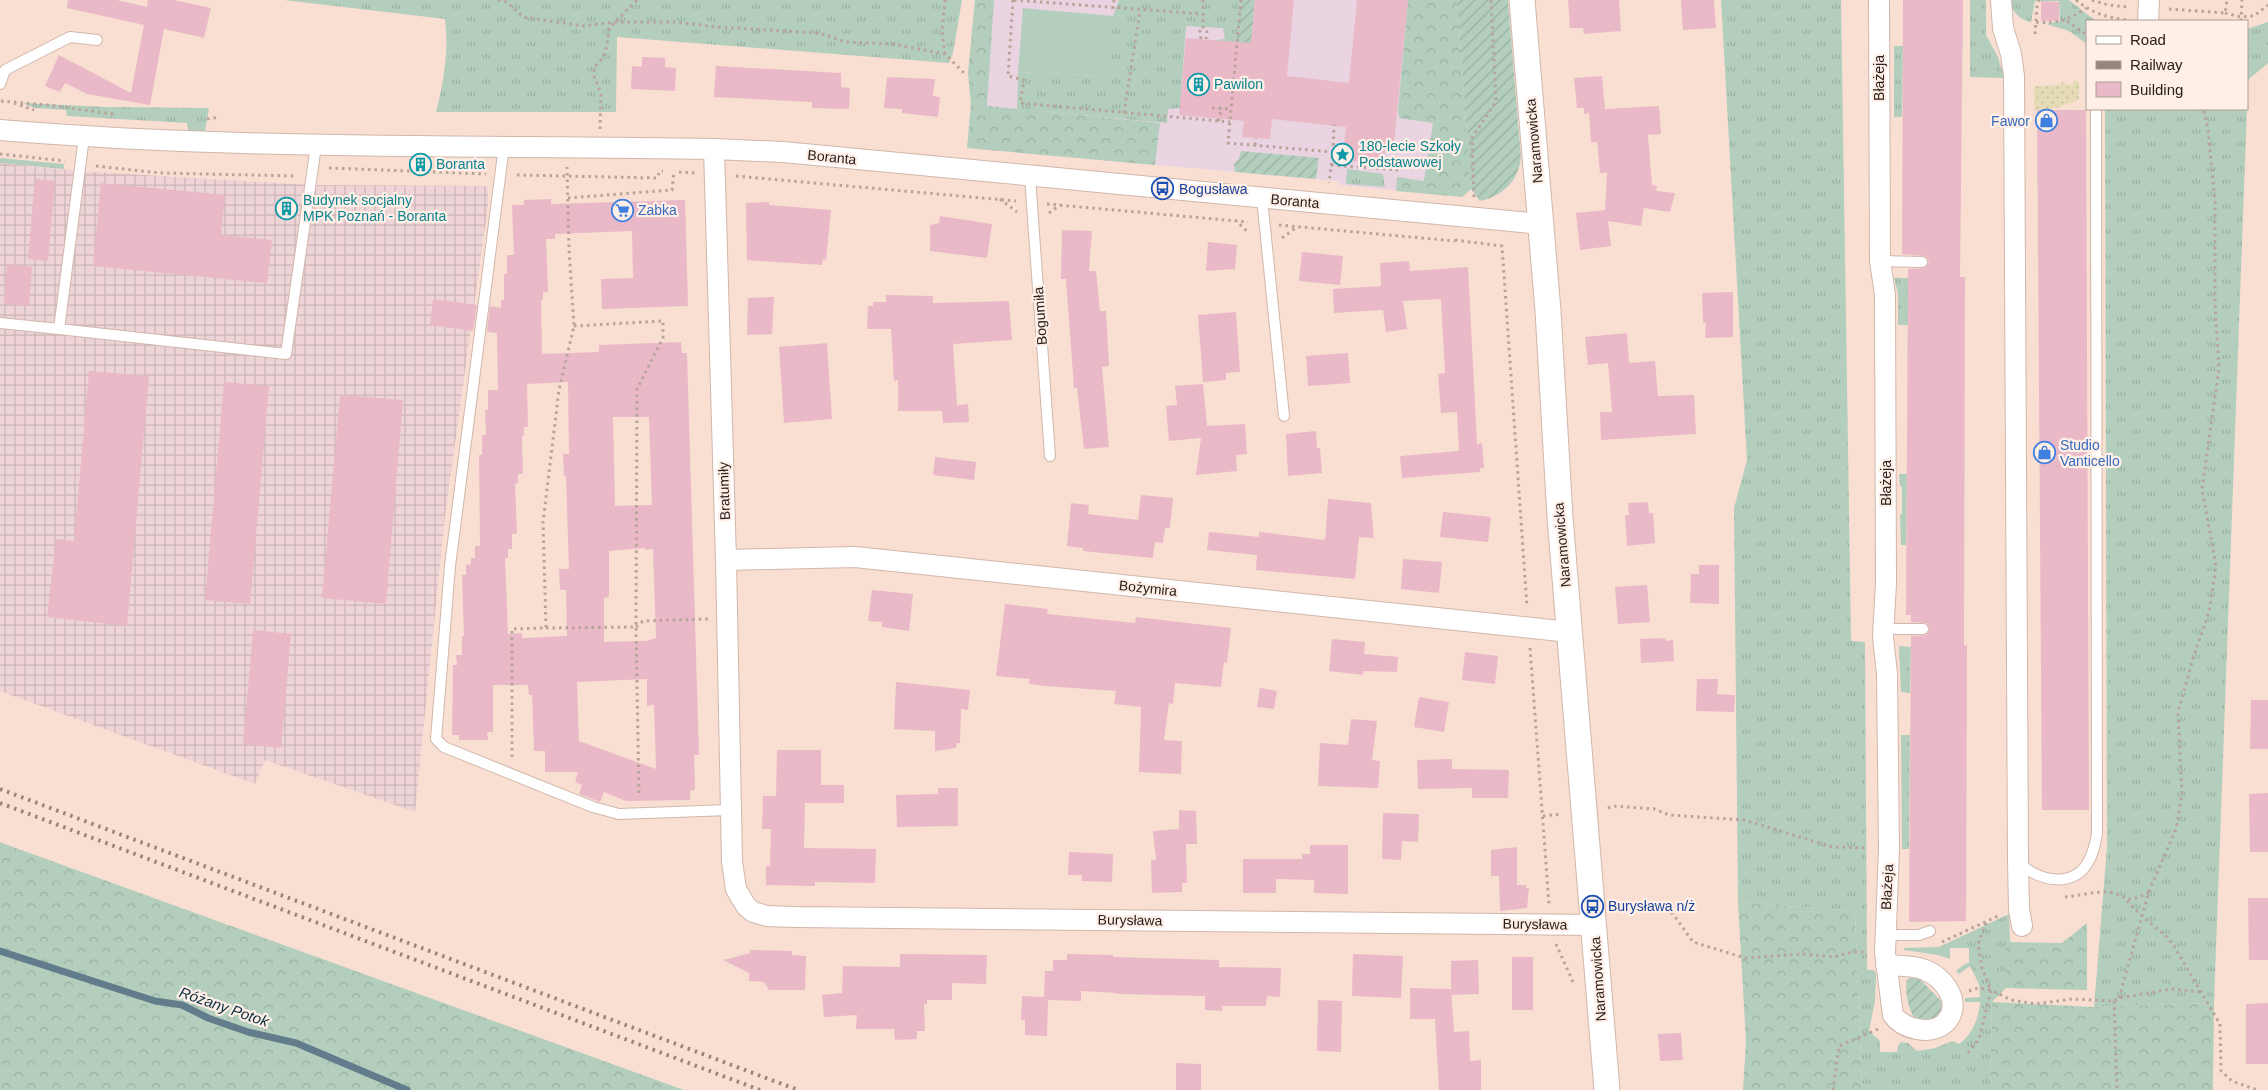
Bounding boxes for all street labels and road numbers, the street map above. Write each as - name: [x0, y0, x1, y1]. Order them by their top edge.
- street label: Błażeja: [1871, 55, 1887, 101]
- street label: Naramowicka: [1522, 98, 1546, 184]
- street label: Boranta: [807, 146, 857, 168]
- street label: Boranta: [1270, 191, 1320, 211]
- street label: Bogumiła: [1030, 286, 1050, 346]
- street label: Błażeja: [1878, 460, 1894, 506]
- street label: Bratumiły: [715, 462, 733, 520]
- street label: Naramowicka: [1550, 502, 1574, 588]
- street label: Bożymira: [1118, 577, 1178, 599]
- street label: Błażeja: [1878, 863, 1896, 910]
- street label: Burysława: [1098, 911, 1163, 929]
- street label: Burysława: [1503, 915, 1568, 933]
- street label: Naramowicka: [1587, 936, 1609, 1022]

